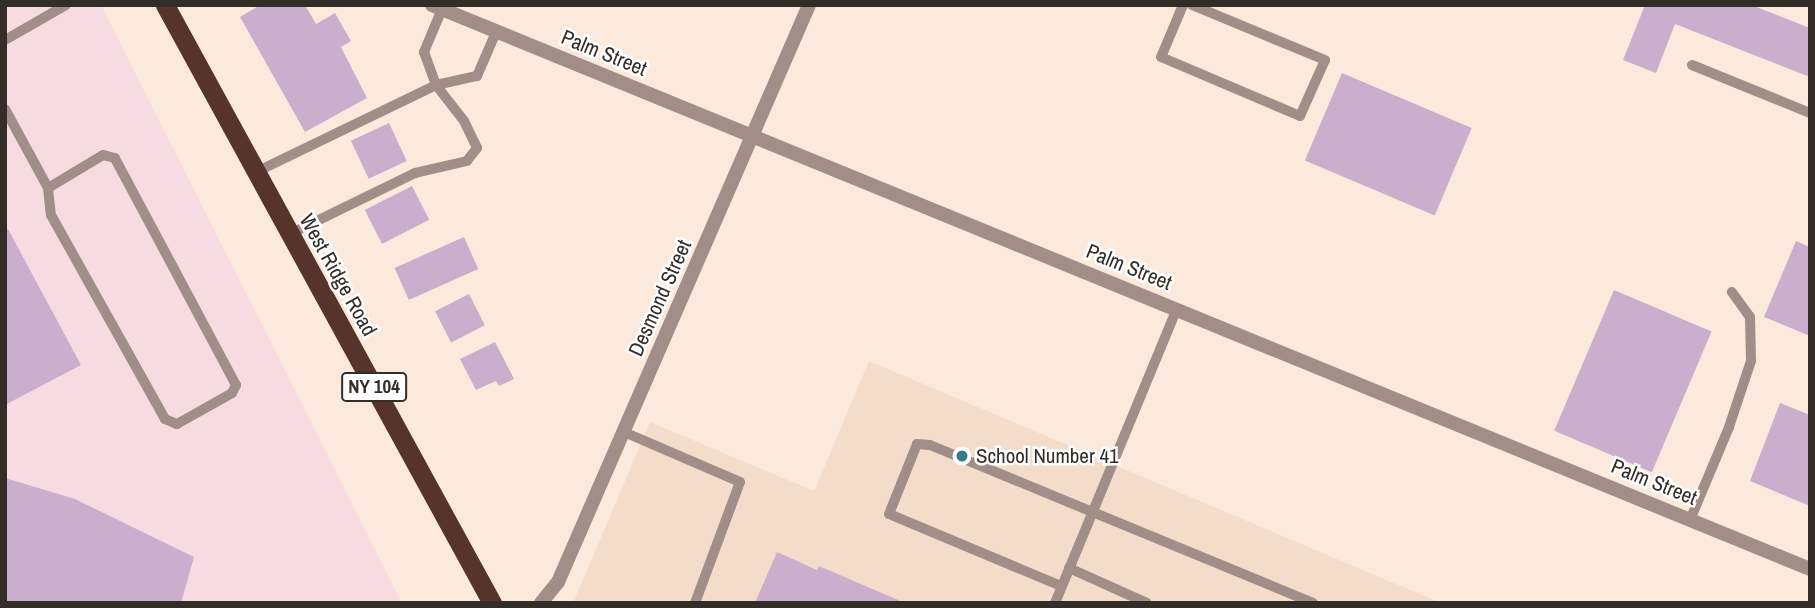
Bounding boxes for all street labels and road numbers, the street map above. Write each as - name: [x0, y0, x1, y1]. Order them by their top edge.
- street label: Palm Street: [558, 24, 650, 82]
- street label: West Ridge Road: [294, 210, 382, 340]
- street label: Desmond Street: [623, 236, 697, 360]
- street label: Palm Street: [1083, 238, 1175, 296]
- road number: NY 104: [341, 372, 407, 402]
- street label: Palm Street: [1608, 453, 1700, 511]

